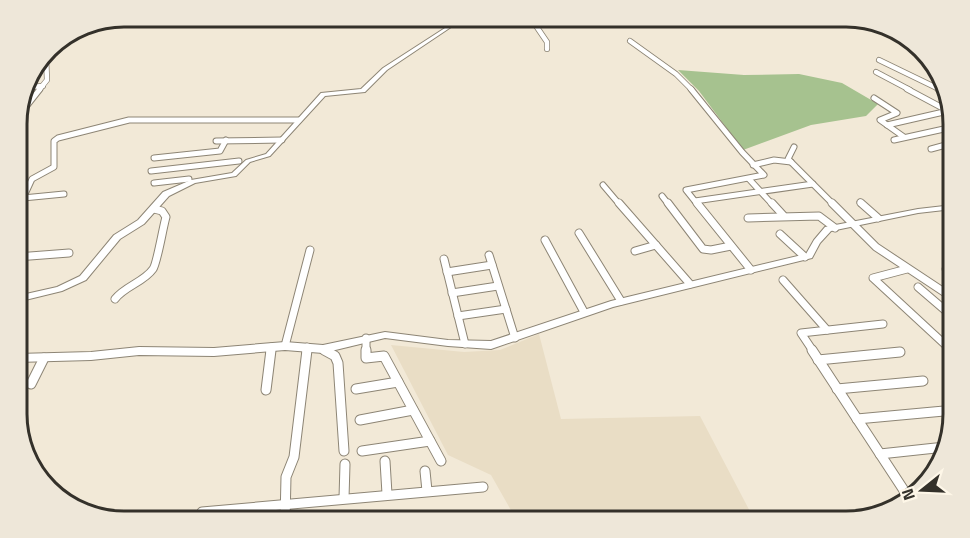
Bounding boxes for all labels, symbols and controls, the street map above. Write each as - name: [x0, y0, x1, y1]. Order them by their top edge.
- north arrow: [892, 460, 952, 520]
- text: N: [895, 486, 921, 504]

